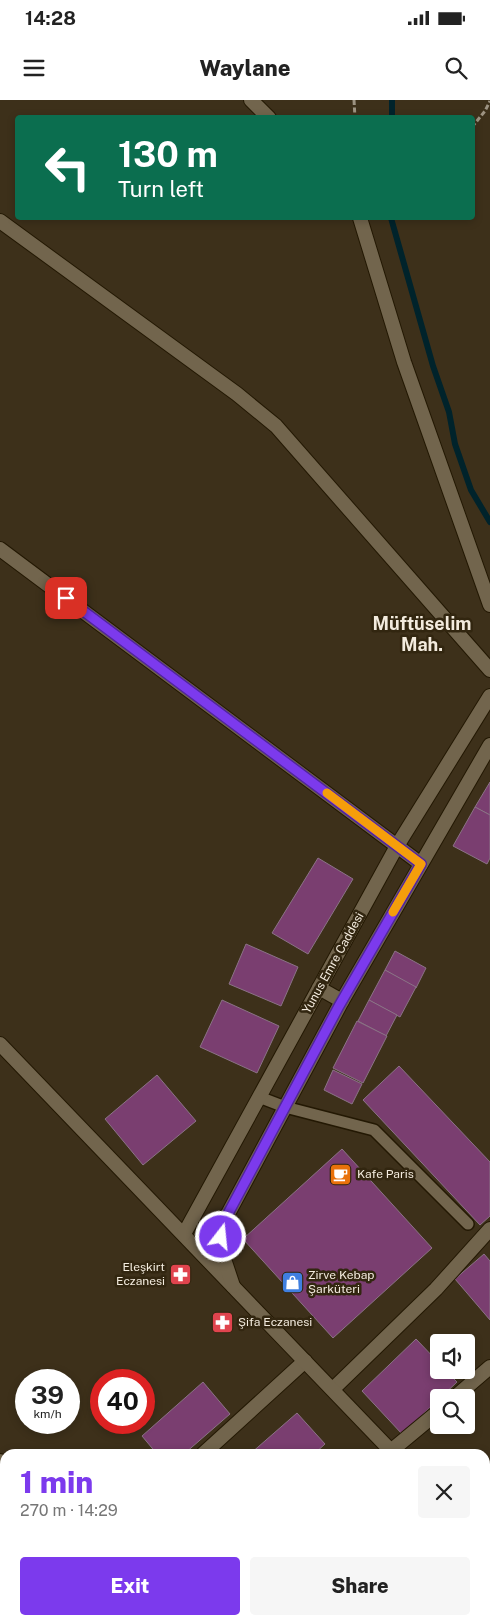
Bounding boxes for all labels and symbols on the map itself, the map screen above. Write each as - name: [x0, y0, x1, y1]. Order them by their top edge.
- pin: [45, 577, 87, 619]
- district label: Müftüselim Mah.: [373, 613, 471, 655]
- street label: Yunus Emre Caddesi: [299, 910, 367, 1016]
- cafe icon: Kafe Paris: [329, 1162, 353, 1186]
- place label: Kafe Paris: [357, 1167, 414, 1181]
- position arrow: [194, 1210, 246, 1262]
- place label: Eleşkirt Eczanesi: [116, 1260, 165, 1288]
- pharmacy icon: Eleşkirt Eczanesi: [169, 1262, 193, 1286]
- place label: Zirve Kebap Şarküteri: [308, 1268, 374, 1296]
- shop icon: Zirve Kebap Şarküteri: [280, 1270, 304, 1294]
- pharmacy icon: Şifa Eczanesi: [210, 1310, 234, 1334]
- place label: Şifa Eczanesi: [238, 1315, 312, 1329]
- speed limit sign: 40: [90, 1369, 155, 1434]

